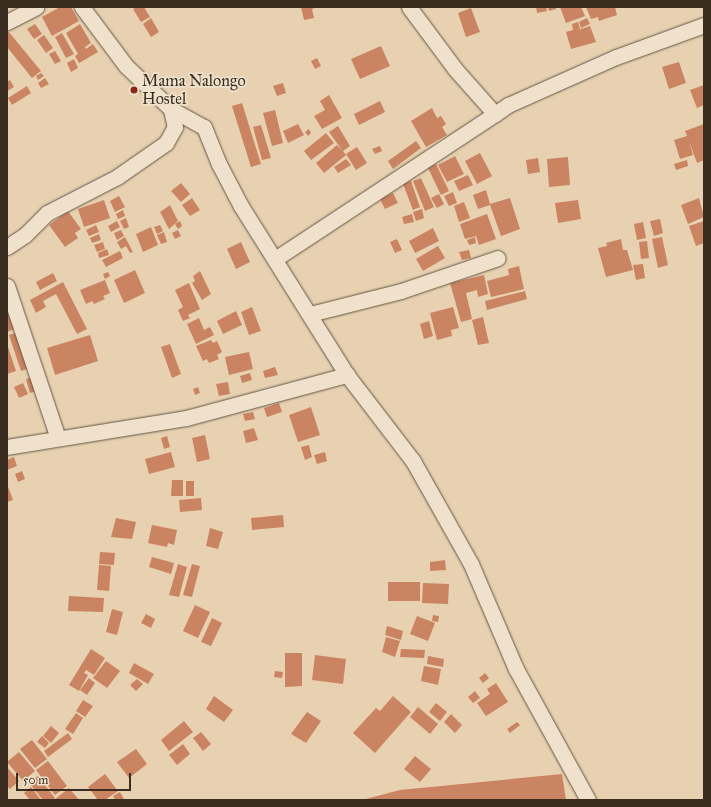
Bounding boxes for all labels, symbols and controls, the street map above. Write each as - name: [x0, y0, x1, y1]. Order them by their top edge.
- place label: Mama Nalongo Hostel: [142, 71, 246, 109]
- marker: Mama Nalongo Hostel: [129, 85, 139, 95]
- scale bar: [18, 765, 133, 791]
- text: 50 m: [23, 773, 48, 787]

